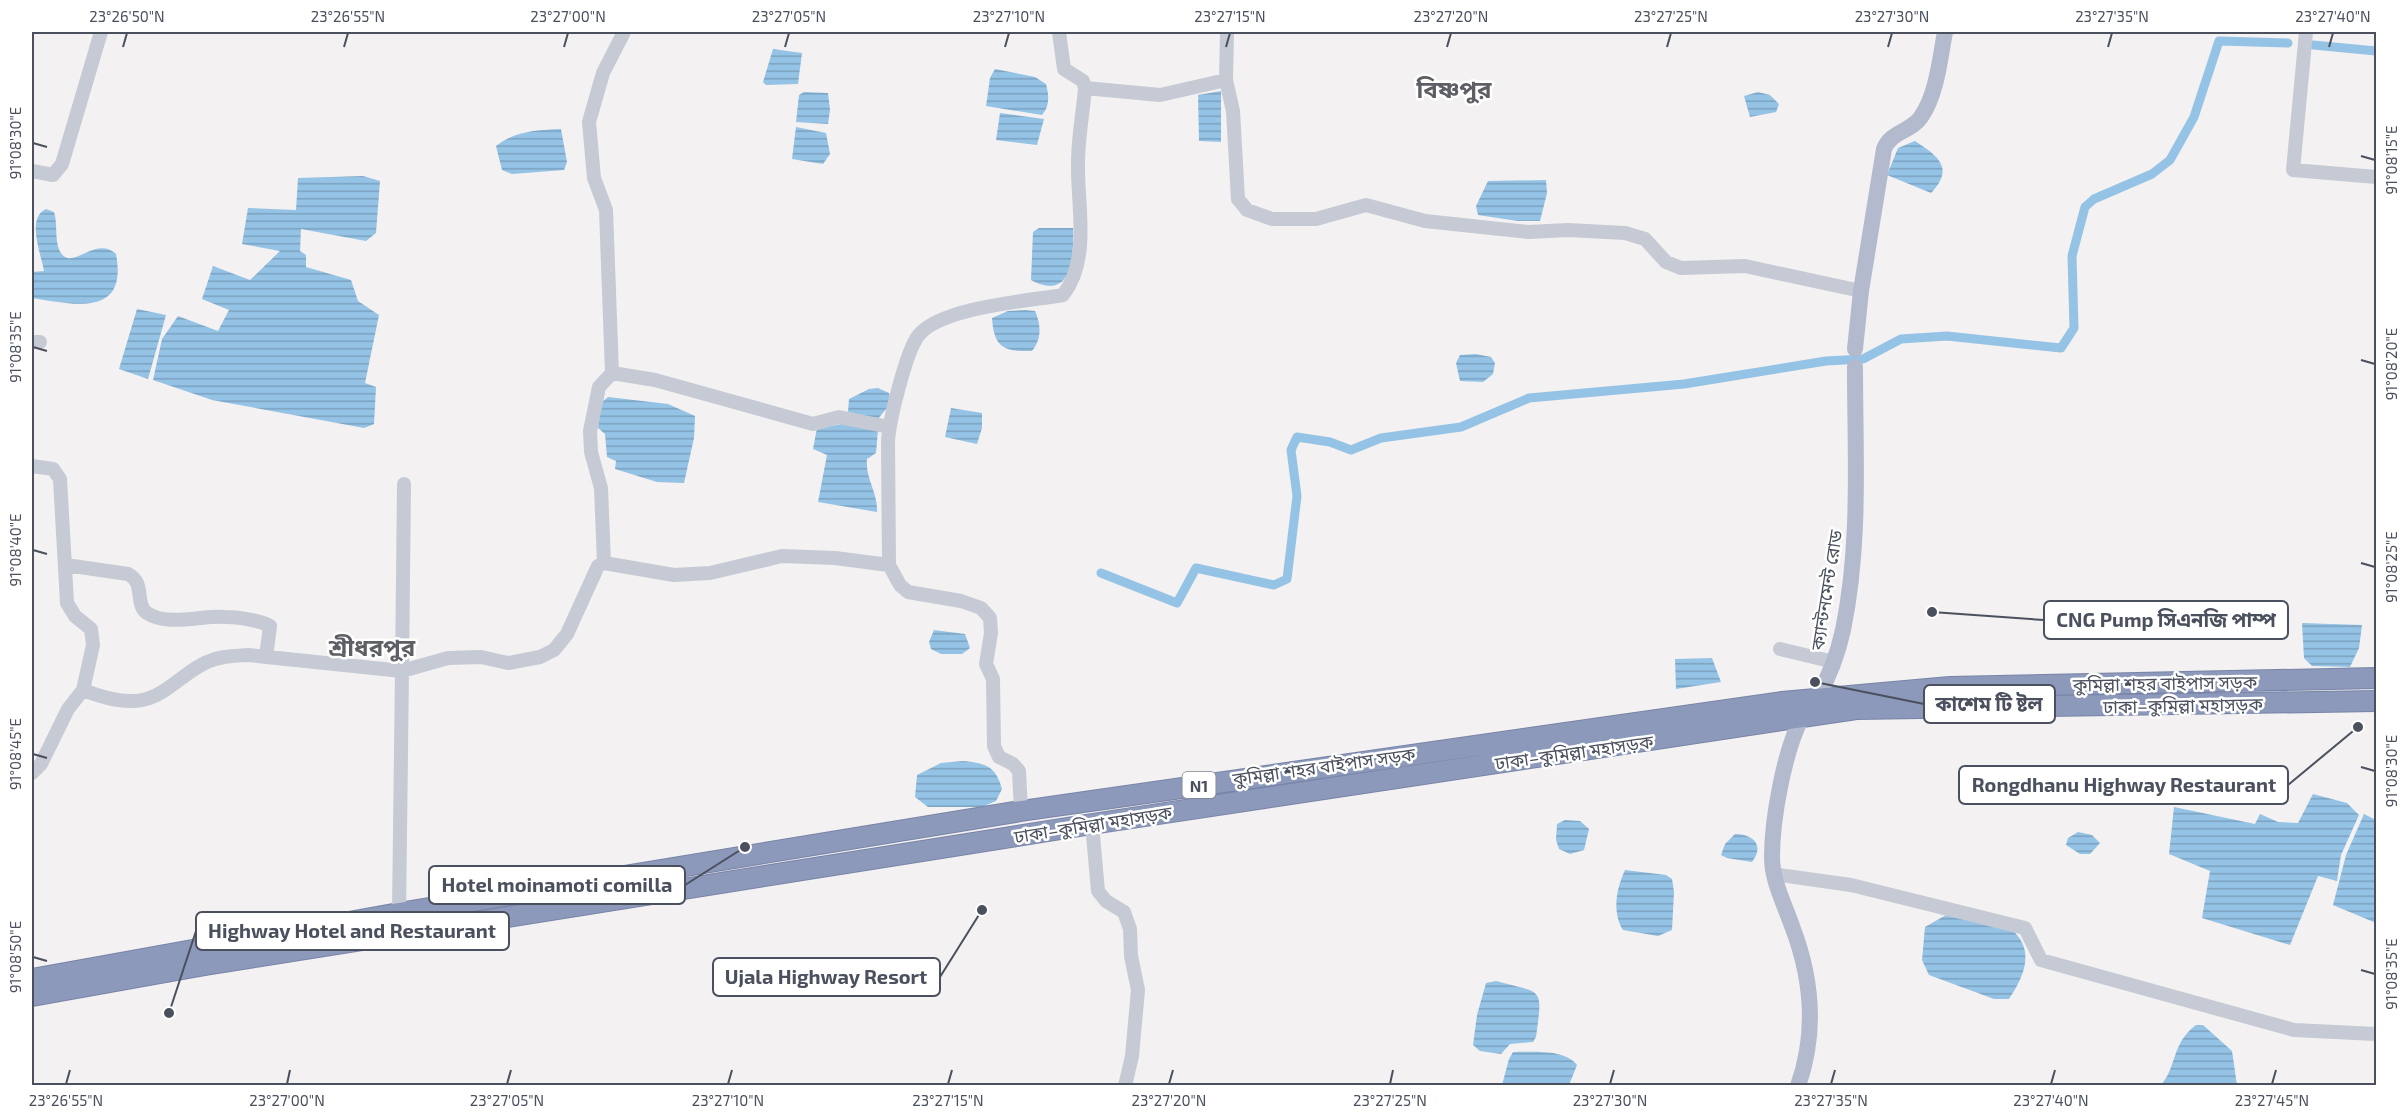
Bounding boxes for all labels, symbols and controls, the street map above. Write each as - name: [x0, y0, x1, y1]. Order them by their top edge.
- text: 23°26'50"N: [89, 7, 165, 25]
- text: 23°26'55"N: [311, 7, 385, 25]
- text: 23°27'00"N: [530, 7, 606, 25]
- text: 23°27'05"N: [752, 7, 826, 25]
- text: 23°27'10"N: [973, 7, 1045, 25]
- text: 23°27'15"N: [1194, 7, 1266, 25]
- text: 23°27'20"N: [1414, 7, 1488, 25]
- text: 23°27'25"N: [1634, 7, 1708, 25]
- text: 23°27'30"N: [1855, 7, 1929, 25]
- text: 23°27'35"N: [2075, 7, 2149, 25]
- text: 23°27'40"N: [2295, 7, 2371, 25]
- district label: বিষ্ণপুর: [1416, 74, 1492, 104]
- text: 91°08'30"E: [6, 107, 24, 179]
- text: 91°08'15"E: [2382, 126, 2400, 195]
- text: 91°08'35"E: [6, 311, 24, 383]
- text: 91°08'20"E: [2382, 328, 2400, 400]
- text: 91°08'40"E: [6, 514, 24, 586]
- street label: ক্যান্টনমেন্ট রোড: [1805, 528, 1846, 653]
- text: 91°08'25"E: [2382, 531, 2400, 603]
- callout: CNG Pump সিএনজি পাম্প: [2044, 601, 2288, 639]
- text: CNG Pump সিএনজি পাম্প: [2056, 607, 2276, 631]
- district label: শ্রীধরপুর: [328, 632, 416, 662]
- street label: কুমিল্লা শহর বাইপাস সড়ক: [2072, 670, 2258, 697]
- callout: কাশেম টি ষ্টল: [1924, 685, 2055, 723]
- text: কাশেম টি ষ্টল: [1934, 691, 2044, 715]
- street label: ঢাকা–কুমিল্লা মহাসড়ক: [2102, 693, 2264, 718]
- text: 91°08'45"E: [6, 718, 24, 790]
- street label: ঢাকা–কুমিল্লা মহাসড়ক: [1492, 730, 1655, 775]
- text: 91°08'30"E: [2382, 735, 2400, 807]
- street label: কুমিল্লা শহর বাইপাস সড়ক: [1230, 742, 1417, 791]
- callout: Rongdhanu Highway Restaurant: [1959, 766, 2288, 804]
- road number: N1: [1182, 772, 1216, 798]
- text: Rongdhanu Highway Restaurant: [1972, 772, 2276, 797]
- street label: ঢাকা–কুমিল্লা মহাসড়ক: [1011, 801, 1174, 849]
- callout: Hotel moinamoti comilla: [429, 866, 685, 904]
- text: Hotel moinamoti comilla: [442, 872, 672, 896]
- callout: Highway Hotel and Restaurant: [196, 912, 509, 950]
- text: Highway Hotel and Restaurant: [208, 918, 496, 943]
- text: 91°08'50"E: [6, 921, 24, 993]
- text: 91°08'35"E: [2382, 938, 2400, 1010]
- callout: Ujala Highway Resort: [713, 958, 940, 996]
- text: Ujala Highway Resort: [725, 964, 927, 989]
- text: 23°26'55"N: [29, 1091, 103, 1109]
- text: 23°27'00"N: [249, 1091, 325, 1109]
- text: 23°27'05"N: [470, 1091, 544, 1109]
- text: 23°27'10"N: [692, 1091, 764, 1109]
- text: 23°27'15"N: [912, 1091, 984, 1109]
- text: 23°27'20"N: [1132, 1091, 1206, 1109]
- text: 23°27'25"N: [1353, 1091, 1427, 1109]
- text: 23°27'30"N: [1573, 1091, 1647, 1109]
- text: 23°27'35"N: [1794, 1091, 1868, 1109]
- text: 23°27'40"N: [2013, 1091, 2089, 1109]
- text: 23°27'45"N: [2235, 1091, 2309, 1109]

